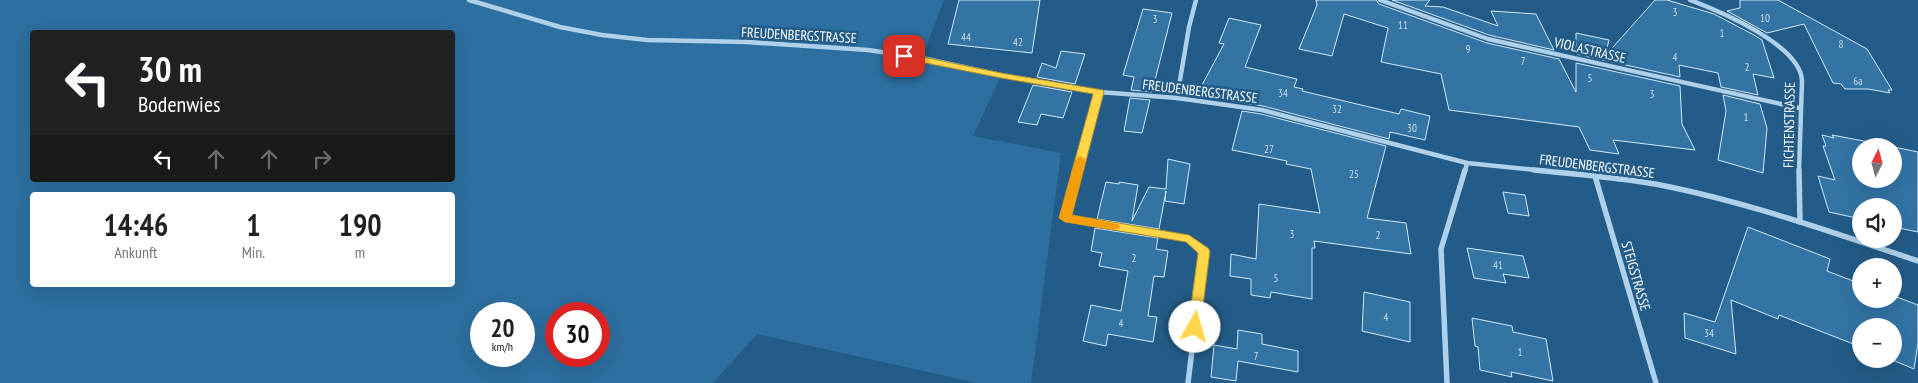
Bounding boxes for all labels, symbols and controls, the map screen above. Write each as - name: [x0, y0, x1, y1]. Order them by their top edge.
- house number: 3: [1673, 5, 1678, 19]
- house number: 10: [1760, 11, 1770, 25]
- house number: 3: [1153, 12, 1158, 26]
- house number: 11: [1398, 18, 1408, 32]
- street label: FREUDENBERGSTRASSE: [741, 23, 857, 47]
- house number: 1: [1720, 26, 1725, 40]
- house number: 44: [961, 30, 971, 44]
- street label: VIOLASTRASSE: [1551, 33, 1628, 67]
- pin: [883, 35, 925, 77]
- house number: 42: [1013, 35, 1023, 49]
- house number: 8: [1839, 37, 1844, 51]
- icon: arrive: [890, 42, 918, 70]
- house number: 9: [1466, 42, 1471, 56]
- text: 30 m: [138, 46, 202, 92]
- icon: left: [55, 50, 120, 115]
- house number: 4: [1673, 50, 1678, 64]
- house number: 7: [1521, 54, 1526, 68]
- house number: 2: [1745, 60, 1750, 74]
- house number: 5: [1588, 71, 1593, 85]
- house number: 6a: [1853, 74, 1863, 88]
- street label: FREUDENBERGSTRASSE: [1141, 75, 1259, 107]
- street label: FICHTENSTRASSE: [1779, 82, 1799, 168]
- house number: 34: [1278, 86, 1288, 100]
- house number: 3: [1650, 87, 1655, 101]
- text: Bodenwies: [138, 90, 220, 118]
- house number: 32: [1332, 102, 1342, 116]
- house number: 1: [1744, 110, 1749, 124]
- house number: 30: [1407, 121, 1417, 135]
- north arrow: [1852, 138, 1902, 188]
- map controls: [1852, 138, 1902, 368]
- house number: 27: [1264, 142, 1274, 156]
- icon: left: [149, 145, 177, 173]
- icon: ahead: [202, 145, 230, 173]
- icon: ahead: [255, 145, 283, 173]
- icon: right: [308, 145, 336, 173]
- street label: FREUDENBERGSTRASSE: [1538, 150, 1656, 182]
- house number: 25: [1349, 167, 1359, 181]
- button: sound: [1852, 198, 1902, 248]
- text: 14:46: [103, 205, 168, 244]
- text: 1: [246, 205, 261, 244]
- text: 190: [339, 205, 382, 244]
- house number: 3: [1290, 227, 1295, 241]
- house number: 2: [1376, 228, 1381, 242]
- street label: STEIGSTRASSE: [1617, 239, 1655, 313]
- text: Ankunft: [114, 242, 157, 262]
- text: Min.: [242, 242, 265, 262]
- text: m: [355, 242, 365, 262]
- house number: 2: [1132, 251, 1137, 265]
- house number: 41: [1493, 258, 1503, 272]
- button: +: [1852, 258, 1902, 308]
- house number: 5: [1274, 271, 1279, 285]
- position arrow: [1168, 300, 1220, 352]
- speed limit sign: 30: [545, 302, 610, 367]
- house number: 4: [1384, 310, 1389, 324]
- text: 20: [491, 312, 514, 344]
- house number: 4: [1119, 316, 1124, 330]
- button: −: [1852, 318, 1902, 368]
- house number: 34: [1704, 326, 1714, 340]
- text: km/h: [492, 339, 513, 354]
- house number: 1: [1518, 345, 1523, 359]
- house number: 7: [1254, 349, 1259, 363]

